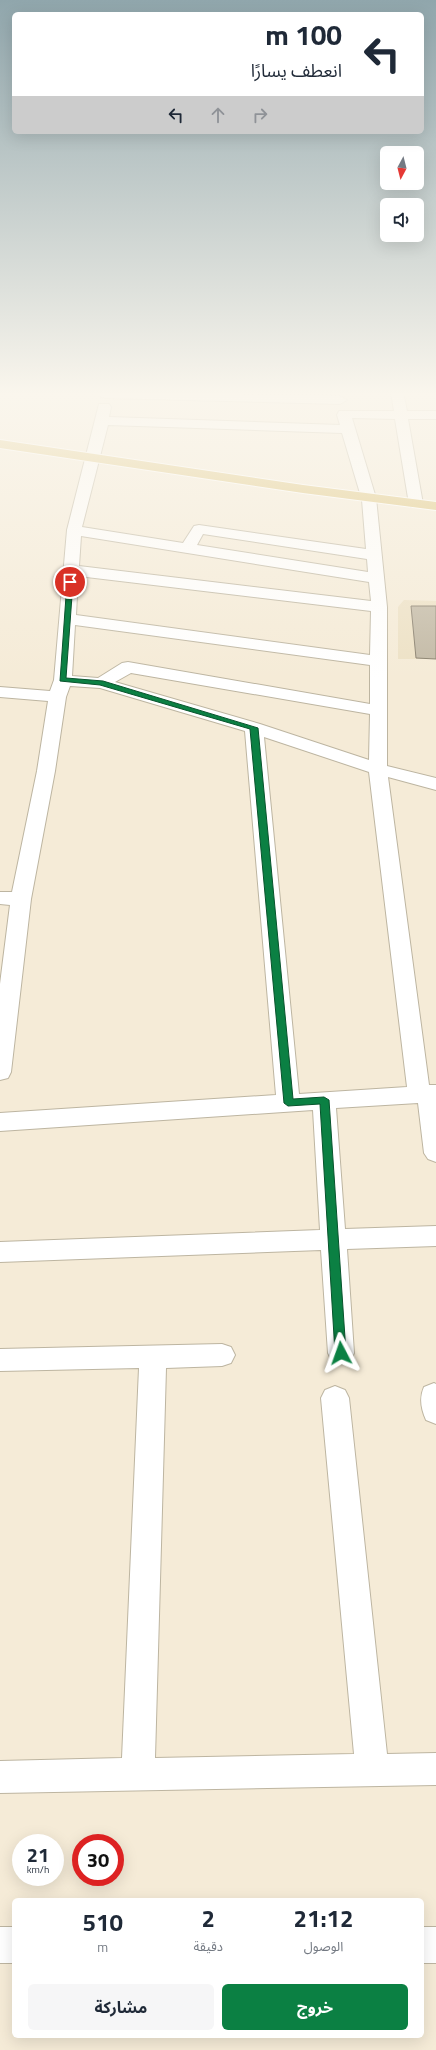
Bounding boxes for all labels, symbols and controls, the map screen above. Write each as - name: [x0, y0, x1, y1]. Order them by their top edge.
- text: 100 m: [265, 13, 342, 56]
- icon: left: [356, 28, 408, 80]
- text: انعطف يسارًا: [251, 57, 342, 84]
- icon: left: [165, 104, 187, 126]
- icon: ahead: [207, 104, 229, 126]
- icon: right: [249, 104, 271, 126]
- north arrow: [380, 146, 424, 190]
- map controls: [380, 146, 424, 242]
- button: sound: [380, 198, 424, 242]
- pin: [53, 565, 87, 599]
- icon: arrive: [59, 571, 81, 593]
- position arrow: [320, 1332, 362, 1374]
- speed limit sign: 30: [72, 1834, 124, 1886]
- text: 21: [27, 1839, 49, 1870]
- text: km/h: [27, 1862, 49, 1877]
- text: 2: [201, 1900, 215, 1936]
- text: 21:12: [294, 1900, 353, 1936]
- text: 510: [83, 1904, 123, 1940]
- text: دقيقة: [193, 1936, 223, 1956]
- text: الوصول: [304, 1936, 343, 1956]
- text: m: [97, 1937, 108, 1957]
- button: مشاركة: [28, 1984, 214, 2030]
- button: خروج: [222, 1984, 408, 2030]

